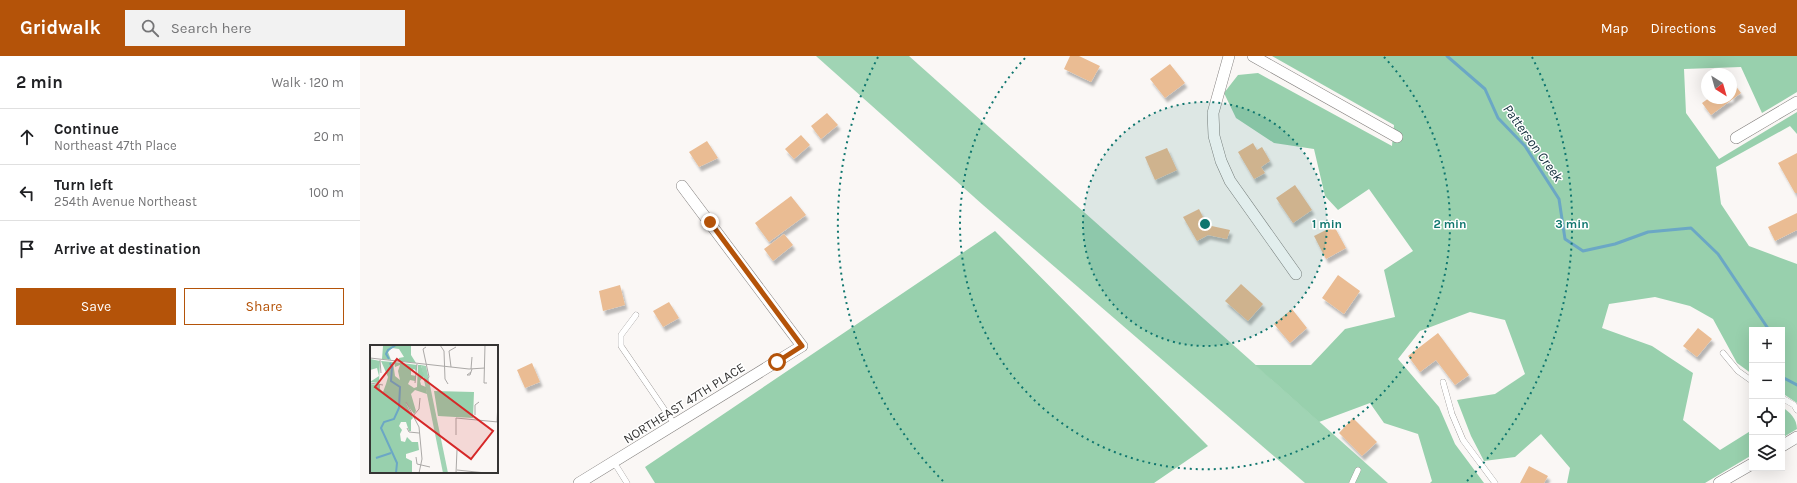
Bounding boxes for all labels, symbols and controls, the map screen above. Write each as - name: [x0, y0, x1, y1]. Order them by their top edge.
- search box: [125, 10, 405, 46]
- text: Gridwalk: [20, 17, 101, 39]
- icon: search: [139, 17, 161, 39]
- text: Search here: [171, 19, 251, 37]
- text: Map: [1601, 20, 1629, 37]
- text: Directions: [1651, 20, 1716, 37]
- text: Saved: [1738, 20, 1777, 37]
- north arrow: [1701, 68, 1737, 104]
- text: 2 min: [16, 72, 63, 92]
- text: Walk · 120 m: [271, 75, 344, 90]
- water label: Patterson Creek: [1499, 101, 1567, 186]
- text: Continue: [54, 120, 119, 138]
- icon: ahead: [16, 126, 38, 148]
- text: 20 m: [314, 129, 344, 144]
- text: Northeast 47th Place: [54, 138, 177, 153]
- text: Turn left: [54, 176, 113, 194]
- icon: left: [16, 182, 38, 204]
- text: 100 m: [309, 185, 344, 200]
- text: 254th Avenue Northeast: [54, 194, 197, 209]
- route end: [701, 213, 719, 231]
- centre of rings: [1198, 217, 1212, 231]
- text: 1 min: [1312, 217, 1342, 231]
- text: 2 min: [1433, 217, 1467, 231]
- text: 3 min: [1555, 217, 1589, 231]
- icon: arrive: [16, 238, 38, 260]
- text: Arrive at destination: [54, 240, 201, 258]
- button: Save: [16, 288, 176, 325]
- button: Share: [184, 288, 344, 325]
- map controls: [1749, 327, 1785, 471]
- button: +: [1749, 327, 1785, 363]
- inset map: [370, 345, 498, 473]
- route start: [768, 353, 786, 371]
- street label: NORTHEAST 47TH PLACE: [621, 359, 747, 447]
- button: −: [1749, 363, 1785, 399]
- button: locate: [1749, 399, 1785, 435]
- button: layers: [1749, 435, 1785, 471]

